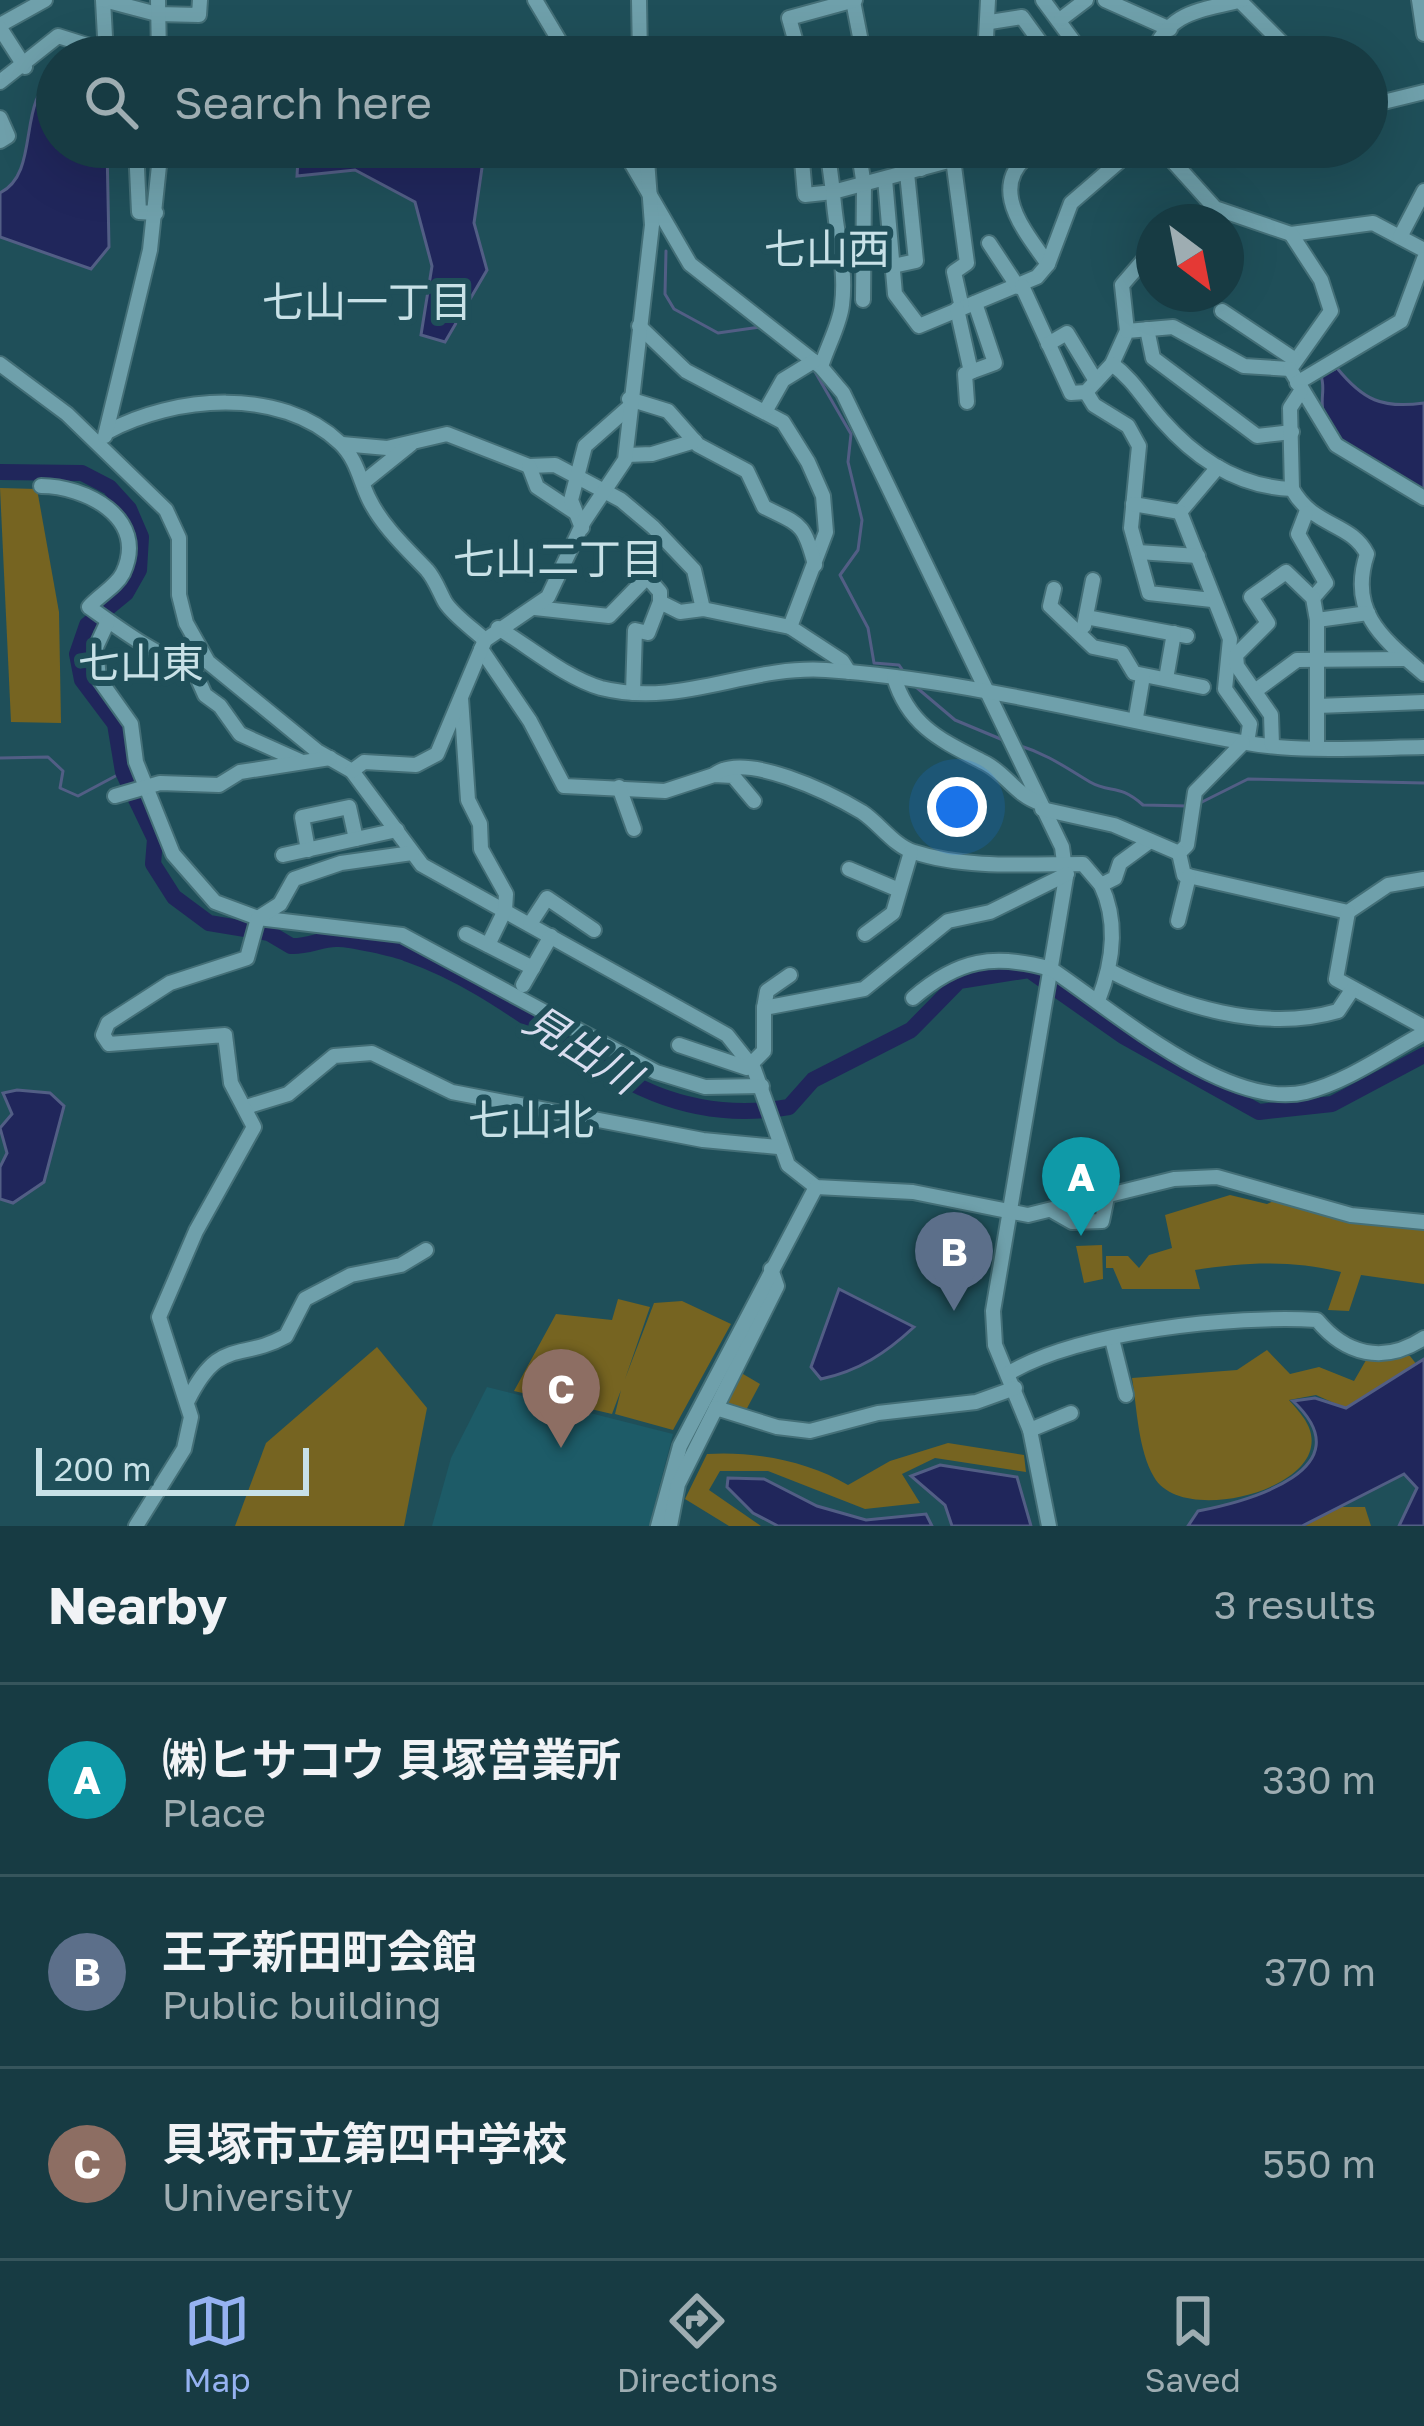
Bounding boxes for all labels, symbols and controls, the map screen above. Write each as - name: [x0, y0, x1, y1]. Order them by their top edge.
- search box: [36, 36, 1388, 168]
- icon: search: [78, 69, 144, 135]
- text: Search here: [174, 75, 432, 129]
- north arrow: [1136, 204, 1244, 312]
- district label: 七山西: [764, 223, 890, 273]
- district label: 七山一丁目: [262, 276, 472, 326]
- district label: 七山二丁目: [453, 533, 663, 583]
- district label: 七山東: [78, 637, 204, 687]
- your location: [927, 777, 987, 837]
- water label: 見出川: [516, 994, 653, 1105]
- district label: 七山北: [468, 1094, 594, 1144]
- pin: A: [1042, 1137, 1120, 1236]
- pin: B: [915, 1212, 993, 1311]
- pin: C: [522, 1349, 600, 1448]
- scale bar: [36, 1442, 309, 1495]
- text: 200 m: [54, 1449, 152, 1488]
- text: Nearby: [48, 1574, 227, 1635]
- text: 3 results: [1214, 1581, 1376, 1628]
- text: ㈱ヒサコウ 貝塚営業所: [162, 1732, 621, 1786]
- text: A: [73, 1756, 101, 1803]
- text: 330 m: [1262, 1756, 1376, 1803]
- text: Place: [162, 1789, 266, 1836]
- text: 王子新田町会館: [162, 1924, 477, 1978]
- text: B: [73, 1948, 101, 1995]
- text: 370 m: [1264, 1948, 1376, 1995]
- text: Public building: [162, 1981, 442, 2028]
- text: 貝塚市立第四中学校: [162, 2116, 567, 2170]
- text: C: [73, 2140, 101, 2187]
- text: 550 m: [1262, 2140, 1376, 2187]
- text: University: [162, 2173, 353, 2220]
- tab: Map: [183, 2288, 251, 2399]
- tab: Directions: [617, 2288, 778, 2399]
- tab: Saved: [1144, 2288, 1241, 2399]

